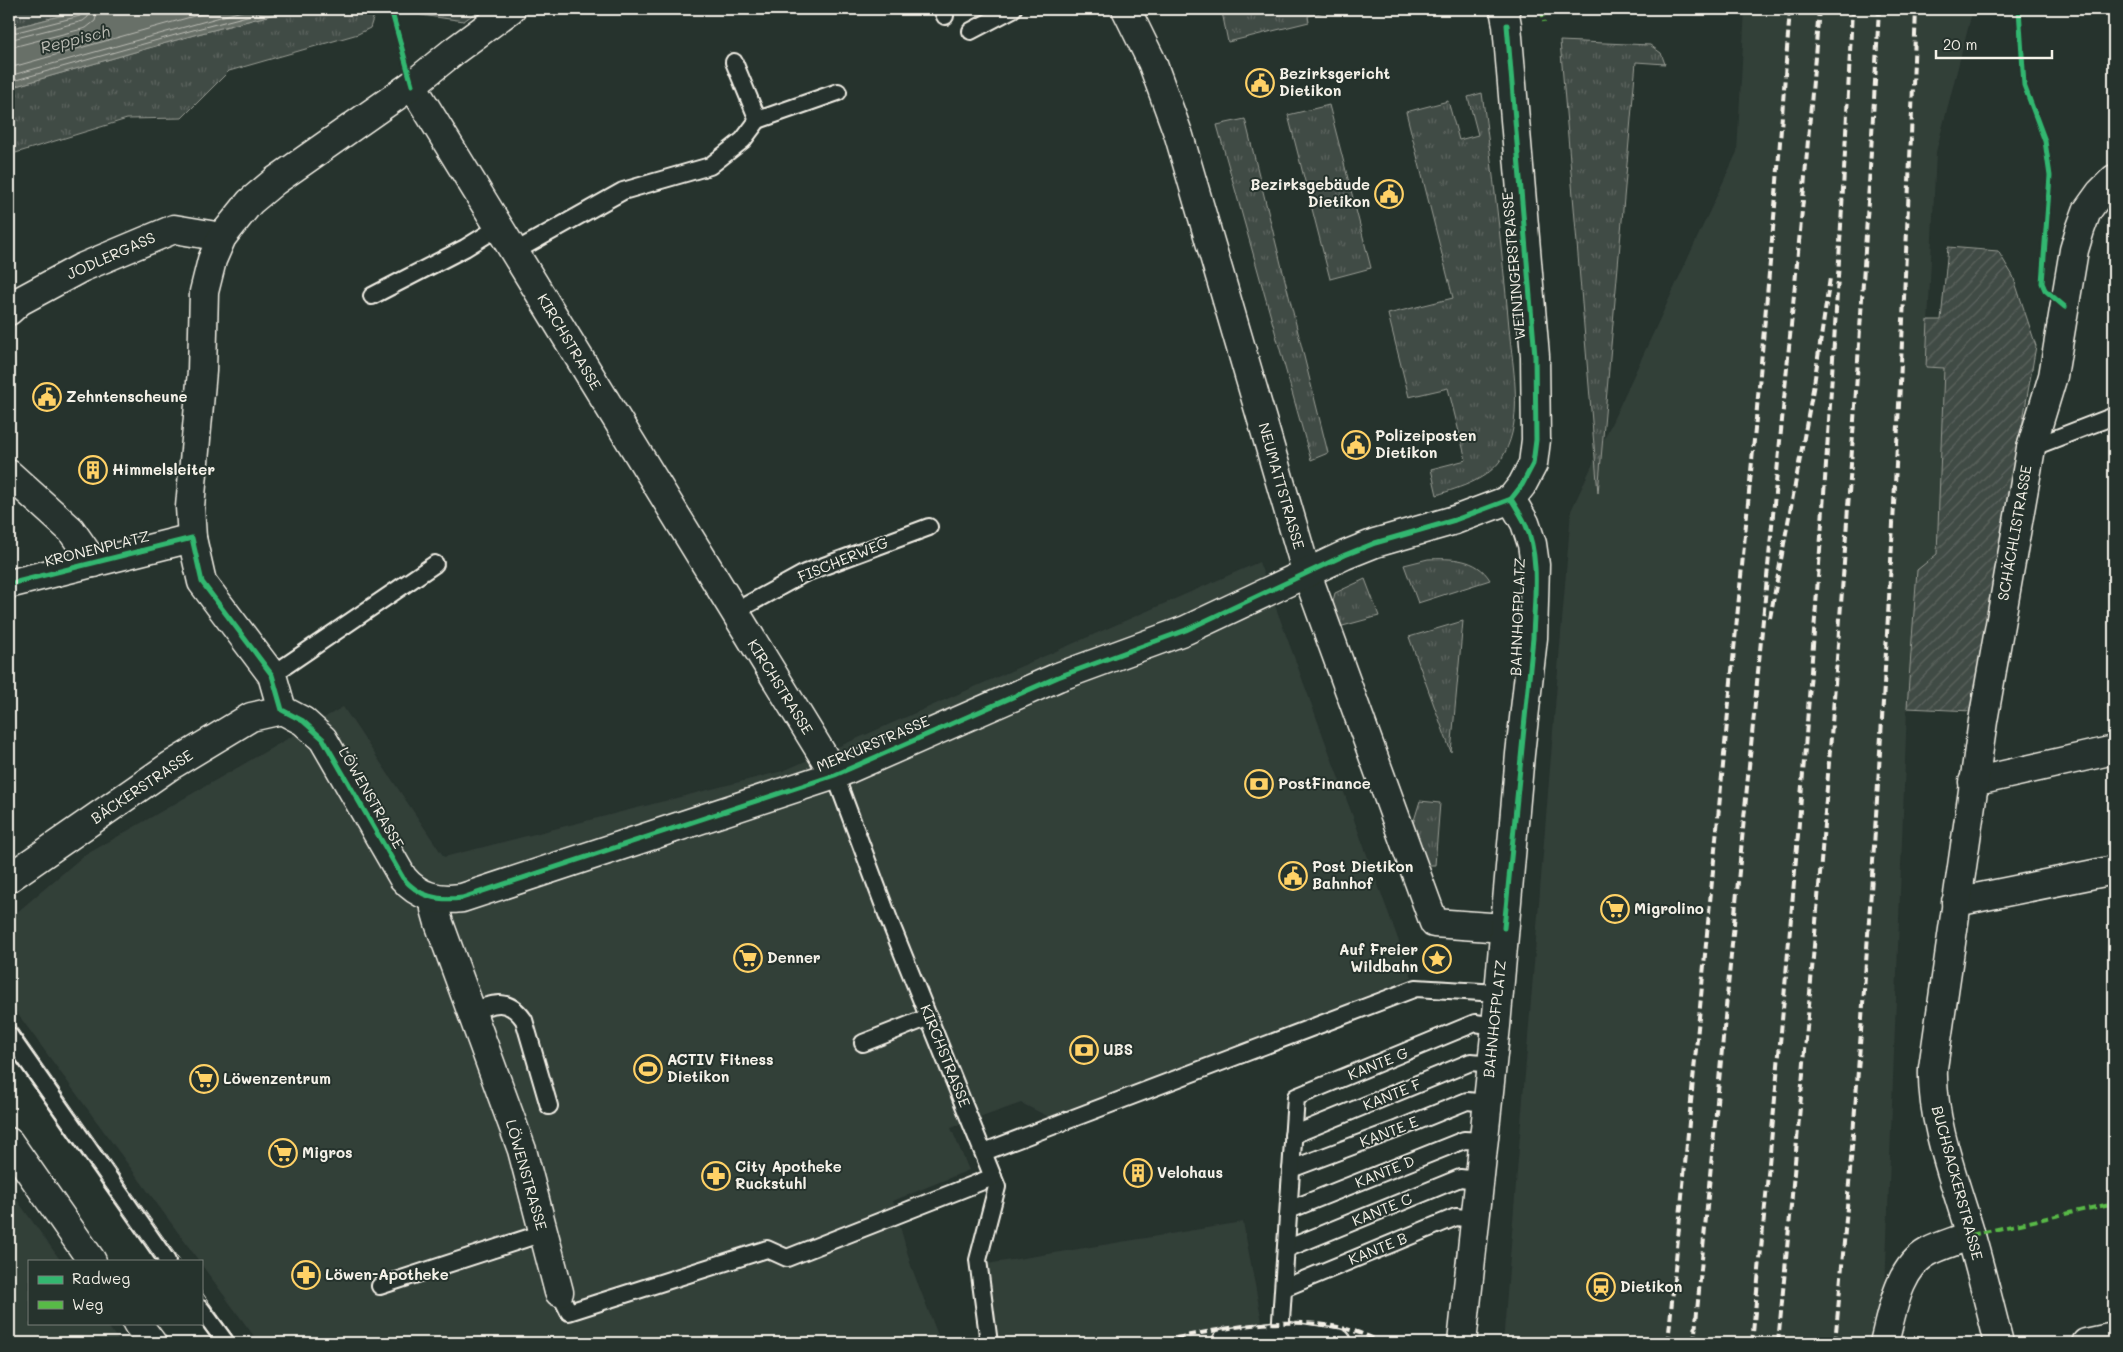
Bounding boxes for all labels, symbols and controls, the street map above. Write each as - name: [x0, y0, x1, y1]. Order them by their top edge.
- water label: Reppisch: [38, 20, 112, 57]
- scale bar: [1936, 28, 2052, 60]
- text: 20 m: [1943, 34, 1977, 54]
- place label: Bezirksgericht Dietikon: [1279, 63, 1391, 100]
- public building icon: Bezirksgericht Dietikon: [1245, 68, 1275, 98]
- place label: Bezirksgebäude Dietikon: [1250, 174, 1370, 211]
- public building icon: Bezirksgebäude Dietikon: [1374, 179, 1404, 209]
- street label: WEININGERSTRASSE: [1497, 191, 1529, 341]
- street label: JODLERGASS: [63, 227, 158, 284]
- street label: KIRCHSTRASSE: [533, 290, 607, 394]
- public building icon: Zehntenscheune: [32, 382, 62, 412]
- place label: Zehntenscheune: [66, 386, 188, 406]
- street label: NEUMATTSTRASSE: [1254, 420, 1310, 552]
- place label: Polizeiposten Dietikon: [1375, 425, 1476, 462]
- public building icon: Polizeiposten Dietikon: [1341, 430, 1371, 460]
- building icon: Himmelsleiter: [78, 455, 108, 485]
- place label: Himmelsleiter: [112, 459, 215, 479]
- street label: SCHÄCHLISTRASSE: [1992, 463, 2036, 602]
- street label: KRONENPLATZ: [42, 525, 151, 571]
- street label: FISCHERWEG: [794, 532, 891, 586]
- street label: BAHNHOFPLATZ: [1505, 557, 1529, 676]
- street label: KIRCHSTRASSE: [743, 635, 818, 738]
- street label: MERKURSTRASSE: [813, 710, 933, 776]
- street label: LÖWENSTRASSE: [335, 743, 409, 852]
- street label: BÄCKERSTRASSE: [86, 744, 197, 828]
- bank icon: PostFinance: [1244, 769, 1274, 799]
- place label: PostFinance: [1278, 773, 1371, 793]
- place label: Post Dietikon Bahnhof: [1312, 856, 1413, 893]
- public building icon: Post Dietikon Bahnhof: [1278, 861, 1308, 891]
- supermarket icon: Migrolino: [1600, 894, 1630, 924]
- place label: Migrolino: [1634, 898, 1704, 918]
- place label: Auf Freier Wildbahn: [1339, 939, 1418, 976]
- supermarket icon: Denner: [733, 943, 763, 973]
- place icon: Auf Freier Wildbahn: [1422, 944, 1452, 974]
- place label: Denner: [767, 947, 821, 967]
- street label: BAHNHOFPLATZ: [1478, 959, 1510, 1079]
- street label: KIRCHSTRASSE: [916, 1001, 976, 1110]
- bank icon: UBS: [1069, 1035, 1099, 1065]
- place label: UBS: [1103, 1039, 1133, 1059]
- street label: KANTE G: [1344, 1042, 1411, 1084]
- place label: ACTIV Fitness Dietikon: [667, 1049, 774, 1086]
- sports icon: ACTIV Fitness Dietikon: [633, 1054, 663, 1084]
- supermarket icon: Löwenzentrum: [189, 1064, 219, 1094]
- place label: Löwenzentrum: [223, 1068, 331, 1088]
- street label: KANTE F: [1360, 1073, 1424, 1115]
- street label: BUCHSACKERSTRASSE: [1928, 1103, 1988, 1262]
- street label: KANTE E: [1357, 1111, 1421, 1151]
- street label: LÖWENSTRASSE: [502, 1117, 552, 1233]
- supermarket icon: Migros: [268, 1138, 298, 1168]
- place label: Migros: [302, 1142, 353, 1162]
- street label: KANTE D: [1352, 1150, 1417, 1192]
- place label: City Apotheke Ruckstuhl: [735, 1156, 842, 1193]
- building icon: Velohaus: [1123, 1158, 1153, 1188]
- pharmacy icon: City Apotheke Ruckstuhl: [701, 1161, 731, 1191]
- place label: Velohaus: [1157, 1162, 1223, 1182]
- street label: KANTE C: [1349, 1188, 1415, 1230]
- street label: KANTE B: [1345, 1227, 1410, 1269]
- legend: [28, 1260, 202, 1324]
- pharmacy icon: Löwen-Apotheke: [291, 1260, 321, 1290]
- place label: Löwen-Apotheke: [325, 1264, 449, 1284]
- text: Radweg: [72, 1268, 130, 1288]
- station icon: Dietikon: [1586, 1272, 1616, 1302]
- place label: Dietikon: [1620, 1276, 1682, 1296]
- text: Weg: [72, 1294, 103, 1314]

